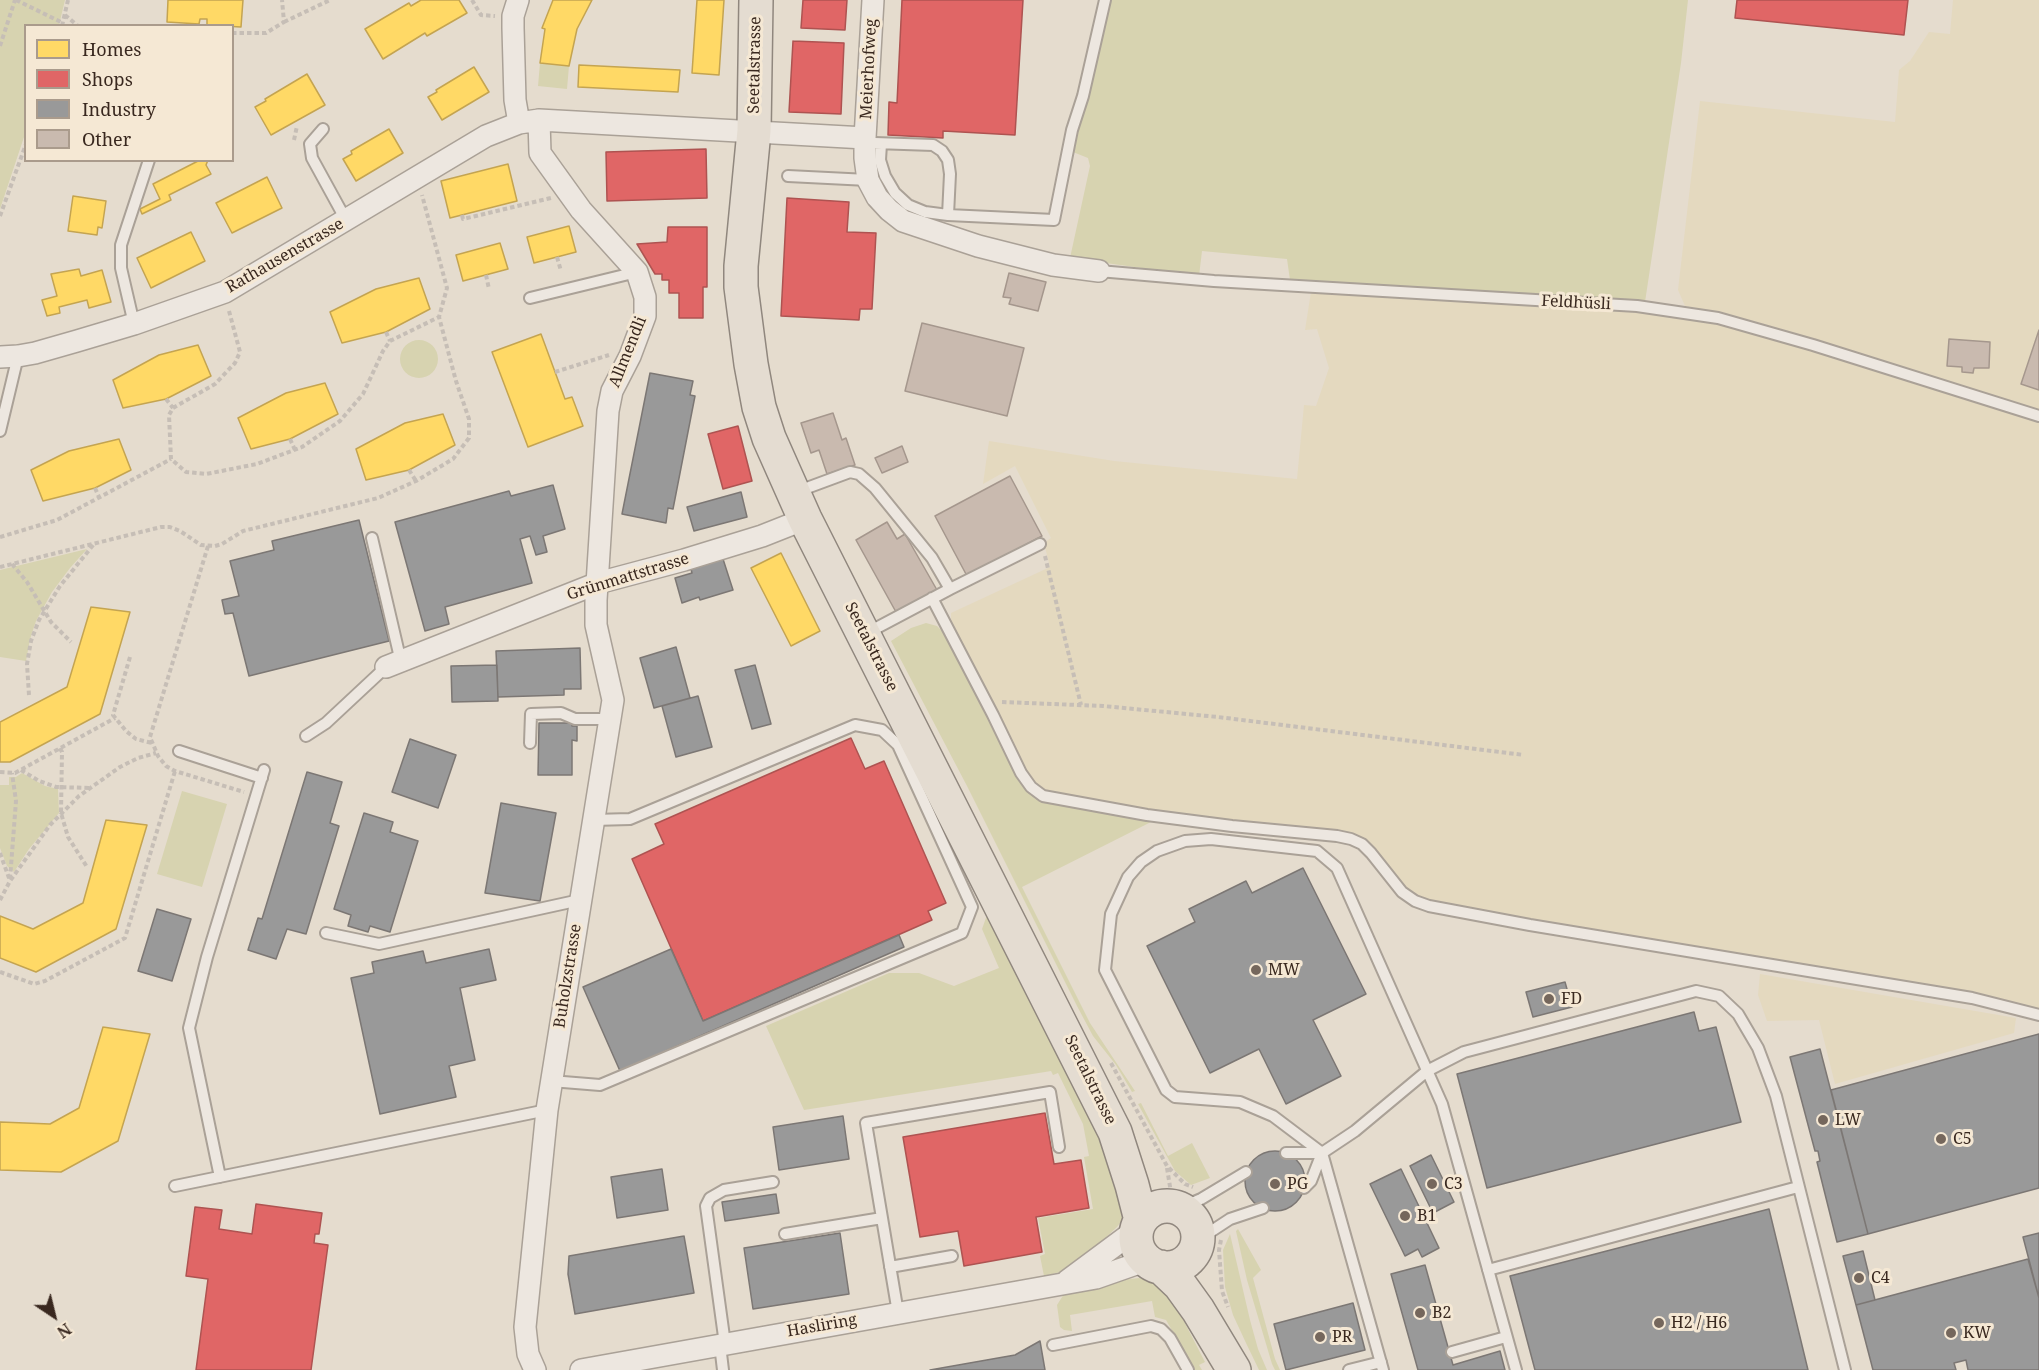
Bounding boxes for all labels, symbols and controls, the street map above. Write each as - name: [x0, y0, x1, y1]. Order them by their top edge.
- street label: Seetalstrasse: [745, 16, 765, 114]
- street label: Meierhofweg: [857, 18, 881, 120]
- legend: [24, 24, 234, 162]
- text: Homes: [82, 37, 141, 61]
- text: Shops: [82, 67, 133, 91]
- text: Industry: [82, 97, 156, 121]
- text: Other: [82, 127, 131, 151]
- street label: Rathausenstrasse: [223, 215, 347, 297]
- street label: Feldhüsli: [1541, 292, 1611, 314]
- street label: Allmendli: [605, 314, 651, 390]
- street label: Grünmattstrasse: [565, 549, 691, 605]
- street label: Seetalstrasse: [840, 599, 902, 695]
- street label: Buholzstrasse: [550, 923, 586, 1029]
- place label: MW: [1268, 960, 1300, 980]
- marker: MW: [1249, 963, 1263, 977]
- place label: FD: [1561, 989, 1582, 1009]
- marker: FD: [1542, 992, 1556, 1006]
- street label: Seetalstrasse: [1060, 1032, 1120, 1128]
- place label: LW: [1835, 1110, 1861, 1130]
- marker: LW: [1816, 1113, 1830, 1127]
- place label: C5: [1953, 1129, 1972, 1149]
- marker: C5: [1934, 1132, 1948, 1146]
- place label: PG: [1287, 1174, 1308, 1194]
- place label: C3: [1444, 1174, 1463, 1194]
- marker: PG: [1268, 1177, 1282, 1191]
- marker: C3: [1425, 1177, 1439, 1191]
- place label: B1: [1417, 1206, 1436, 1226]
- marker: B1: [1398, 1209, 1412, 1223]
- place label: C4: [1871, 1268, 1890, 1288]
- marker: C4: [1852, 1271, 1866, 1285]
- north arrow: [24, 1286, 84, 1346]
- place label: B2: [1432, 1303, 1451, 1323]
- marker: B2: [1413, 1306, 1427, 1320]
- street label: Hasliring: [786, 1310, 858, 1342]
- place label: H2 / H6: [1671, 1313, 1727, 1333]
- marker: H2 / H6: [1652, 1316, 1666, 1330]
- text: N: [53, 1318, 76, 1343]
- place label: KW: [1963, 1323, 1991, 1343]
- marker: KW: [1944, 1326, 1958, 1340]
- place label: PR: [1332, 1327, 1352, 1347]
- marker: PR: [1313, 1330, 1327, 1344]

